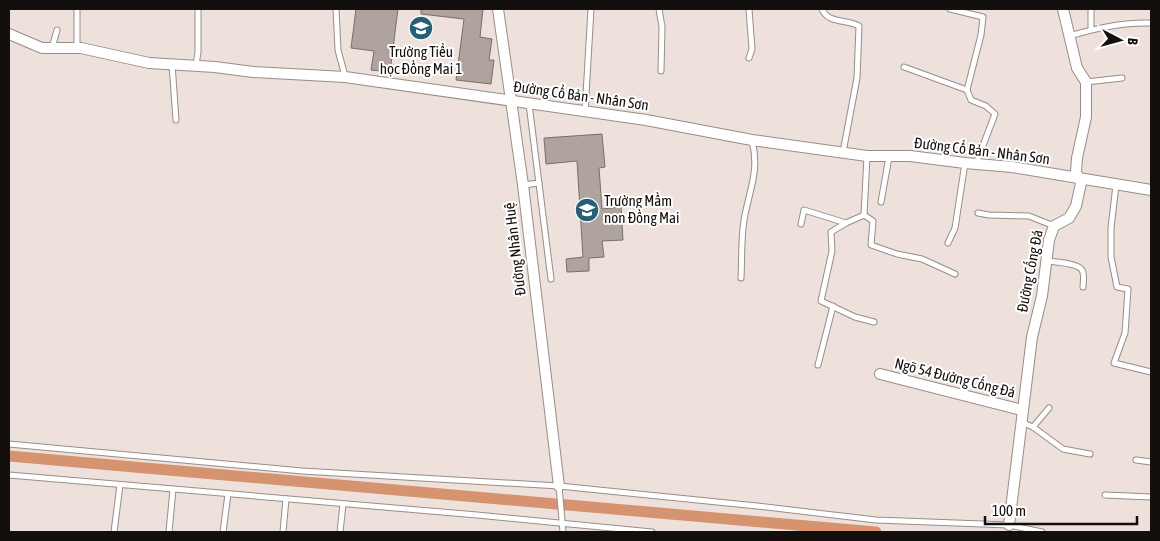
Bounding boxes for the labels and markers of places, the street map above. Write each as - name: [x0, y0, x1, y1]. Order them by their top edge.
- school or university icon: Trường Tiểu học Đồng Mai 1: [408, 15, 434, 41]
- place label: Trường Tiểu học Đồng Mai 1: [380, 43, 462, 77]
- place label: Trường Mầm non Đồng Mai: [604, 192, 679, 226]
- school or university icon: Trường Mầm non Đồng Mai: [574, 197, 600, 223]

